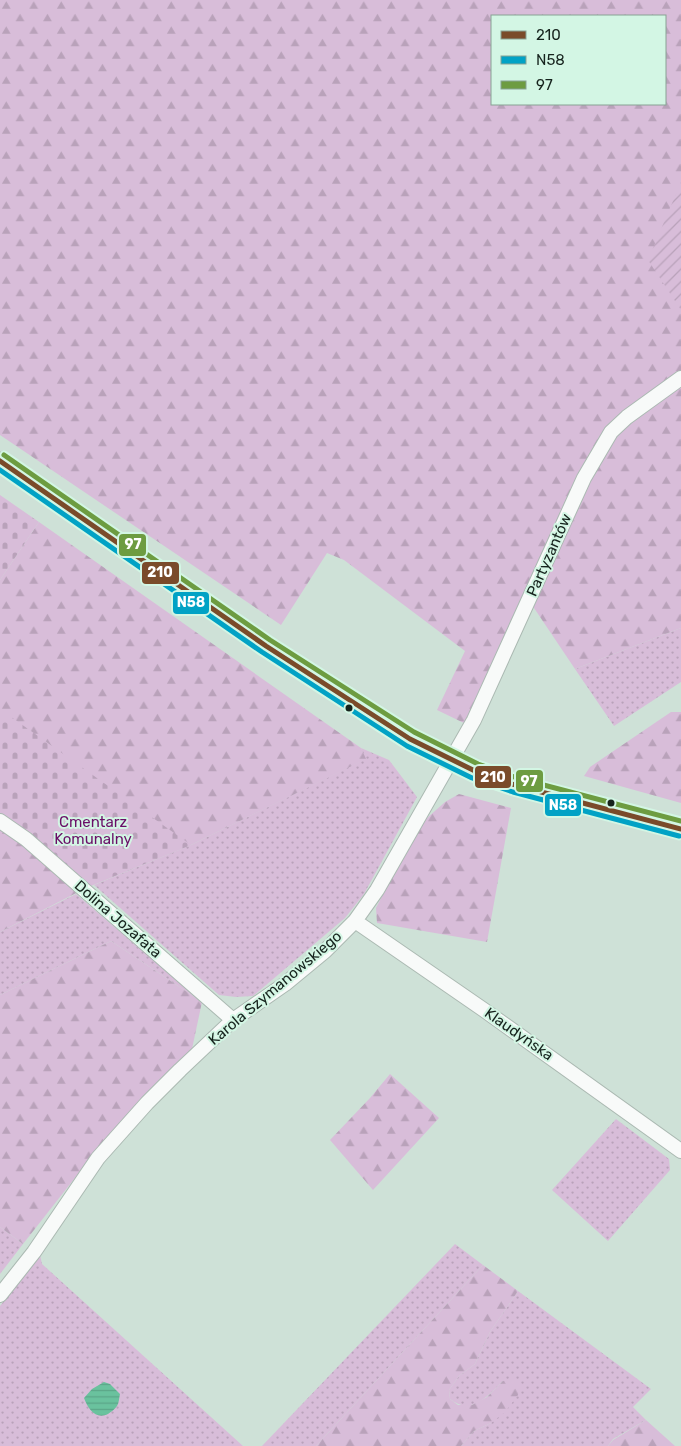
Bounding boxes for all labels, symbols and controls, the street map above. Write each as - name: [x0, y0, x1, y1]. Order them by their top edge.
- legend: [491, 15, 666, 105]
- text: 210: [536, 26, 561, 44]
- text: N58: [536, 51, 565, 69]
- text: 97: [536, 76, 553, 94]
- street label: Partyzantów: [523, 511, 575, 599]
- line badge: 97: [118, 533, 147, 557]
- text: 97: [125, 536, 142, 553]
- line badge: 210: [141, 561, 180, 585]
- text: 210: [147, 564, 173, 581]
- line badge: N58: [172, 591, 210, 615]
- text: N58: [177, 594, 205, 611]
- unlabelled marker: [344, 703, 354, 713]
- line badge: 210: [474, 765, 512, 789]
- text: 210: [480, 769, 506, 786]
- line badge: 97: [515, 769, 544, 793]
- text: 97: [521, 773, 538, 790]
- line badge: N58: [544, 793, 582, 817]
- text: N58: [549, 797, 577, 814]
- unlabelled marker: [606, 798, 616, 808]
- park label: Cmentarz Komunalny: [54, 813, 132, 848]
- street label: Dolina Jozafata: [71, 876, 165, 962]
- street label: Karola Szymanowskiego: [205, 927, 345, 1049]
- street label: Klaudyńska: [481, 1004, 557, 1064]

